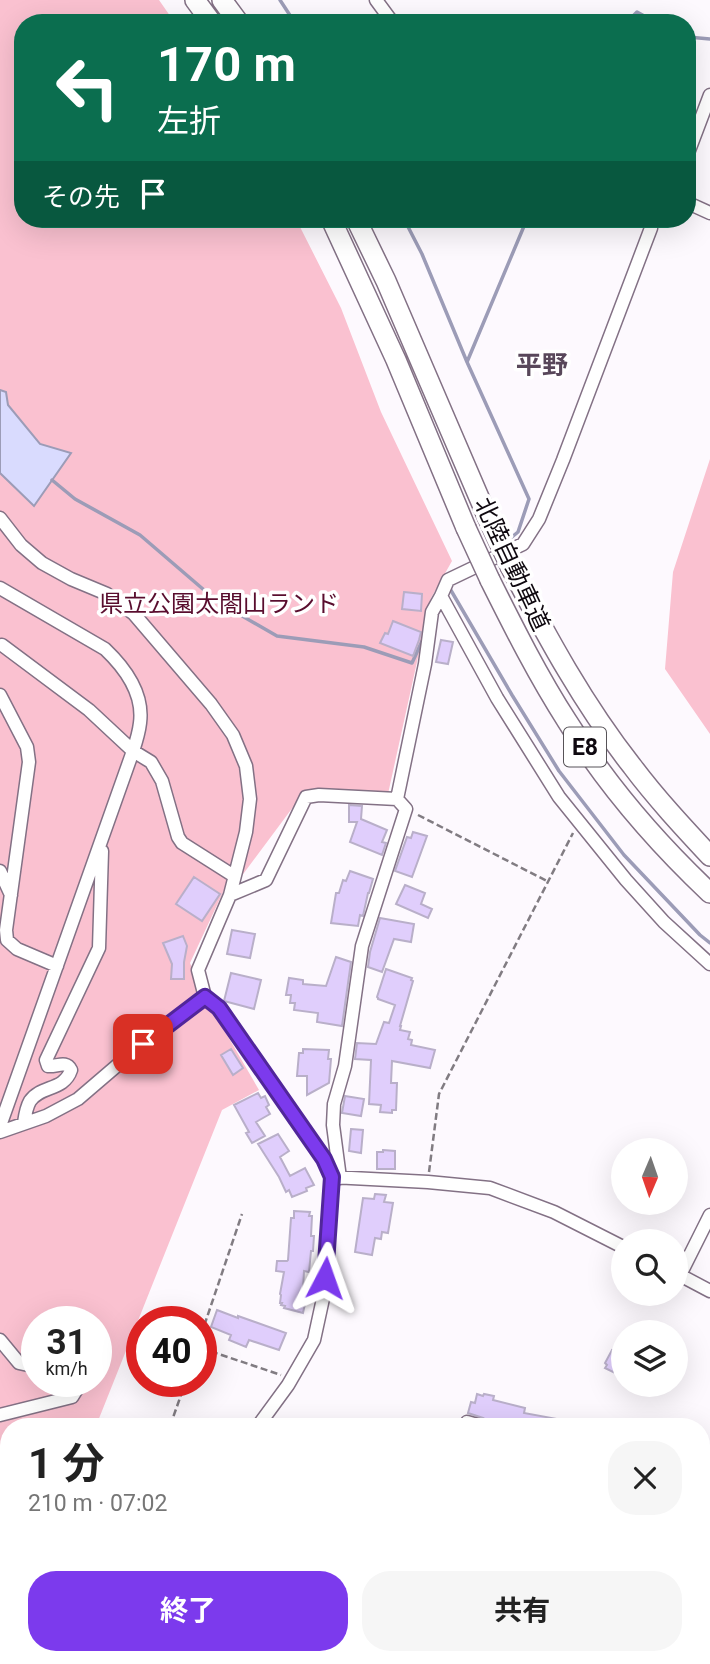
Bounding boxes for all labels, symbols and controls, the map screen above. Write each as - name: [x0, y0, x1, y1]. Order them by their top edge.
- text: 170 m: [157, 36, 296, 93]
- icon: left: [42, 42, 133, 133]
- text: 左折: [157, 102, 221, 140]
- icon: arrive: [134, 175, 172, 213]
- text: その先: [42, 182, 120, 212]
- district label: 平野: [516, 350, 568, 380]
- street label: 北陸自動車道: [469, 493, 555, 635]
- park label: 県立公園太閤山ランド: [99, 590, 339, 618]
- road number: E8: [564, 727, 606, 766]
- pin: [113, 1014, 173, 1074]
- icon: arrive: [124, 1025, 162, 1063]
- north arrow: [611, 1138, 688, 1214]
- map controls: [611, 1138, 688, 1397]
- button: search: [611, 1229, 688, 1306]
- position arrow: [288, 1241, 362, 1315]
- speed limit sign: 40: [126, 1306, 217, 1397]
- button: layers: [611, 1320, 688, 1397]
- text: 31: [46, 1322, 87, 1363]
- text: km/h: [45, 1358, 88, 1379]
- text: 1 分: [28, 1439, 105, 1488]
- button: close: [608, 1441, 682, 1515]
- text: 210 m · 07:02: [28, 1490, 167, 1517]
- button: 終了: [28, 1571, 348, 1651]
- button: 共有: [362, 1571, 682, 1651]

